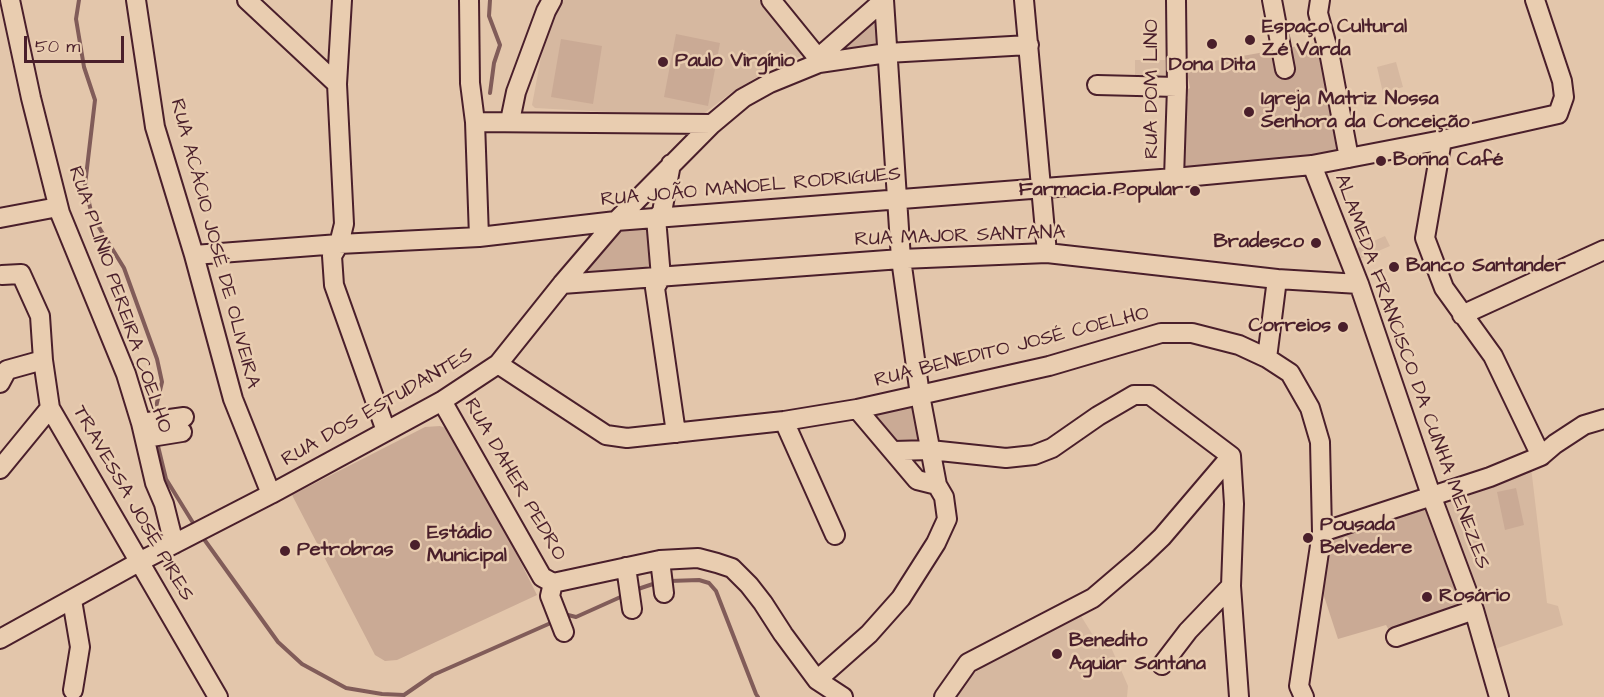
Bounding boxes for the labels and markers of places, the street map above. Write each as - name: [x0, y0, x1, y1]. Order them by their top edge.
- place label: Espaço Cultural Zé Varda: [1262, 16, 1407, 63]
- marker: Espaço Cultural Zé Varda: [1243, 33, 1257, 47]
- marker: Dona Dita: [1205, 37, 1219, 51]
- place label: Paulo Virgínio: [675, 50, 795, 74]
- place label: Dona Dita: [1169, 54, 1255, 78]
- marker: Paulo Virgínio: [656, 55, 670, 69]
- place label: Igreja Matriz Nossa Senhora da Conceição: [1261, 88, 1469, 135]
- marker: Igreja Matriz Nossa Senhora da Conceição: [1242, 105, 1256, 119]
- place label: Bonna Café: [1393, 149, 1504, 173]
- marker: Bonna Café: [1374, 154, 1388, 168]
- place label: Farmacia Popular: [1019, 179, 1183, 203]
- marker: Farmacia Popular: [1188, 184, 1202, 198]
- place label: Bradesco: [1214, 231, 1304, 255]
- marker: Bradesco: [1309, 236, 1323, 250]
- place label: Banco Santander: [1406, 255, 1566, 279]
- marker: Banco Santander: [1387, 260, 1401, 274]
- place label: Correios: [1248, 315, 1331, 339]
- marker: Correios: [1336, 320, 1350, 334]
- place label: Pousada Belvedere: [1320, 514, 1412, 561]
- place label: Estádio Municipal: [427, 522, 507, 569]
- marker: Pousada Belvedere: [1301, 531, 1315, 545]
- marker: Estádio Municipal: [408, 538, 422, 552]
- place label: Petrobras: [297, 539, 393, 563]
- marker: Petrobras: [278, 544, 292, 558]
- place label: Rosário: [1439, 585, 1510, 609]
- marker: Rosário: [1420, 590, 1434, 604]
- place label: Benedito Aguiar Santana: [1069, 630, 1206, 677]
- marker: Benedito Aguiar Santana: [1050, 647, 1064, 661]

